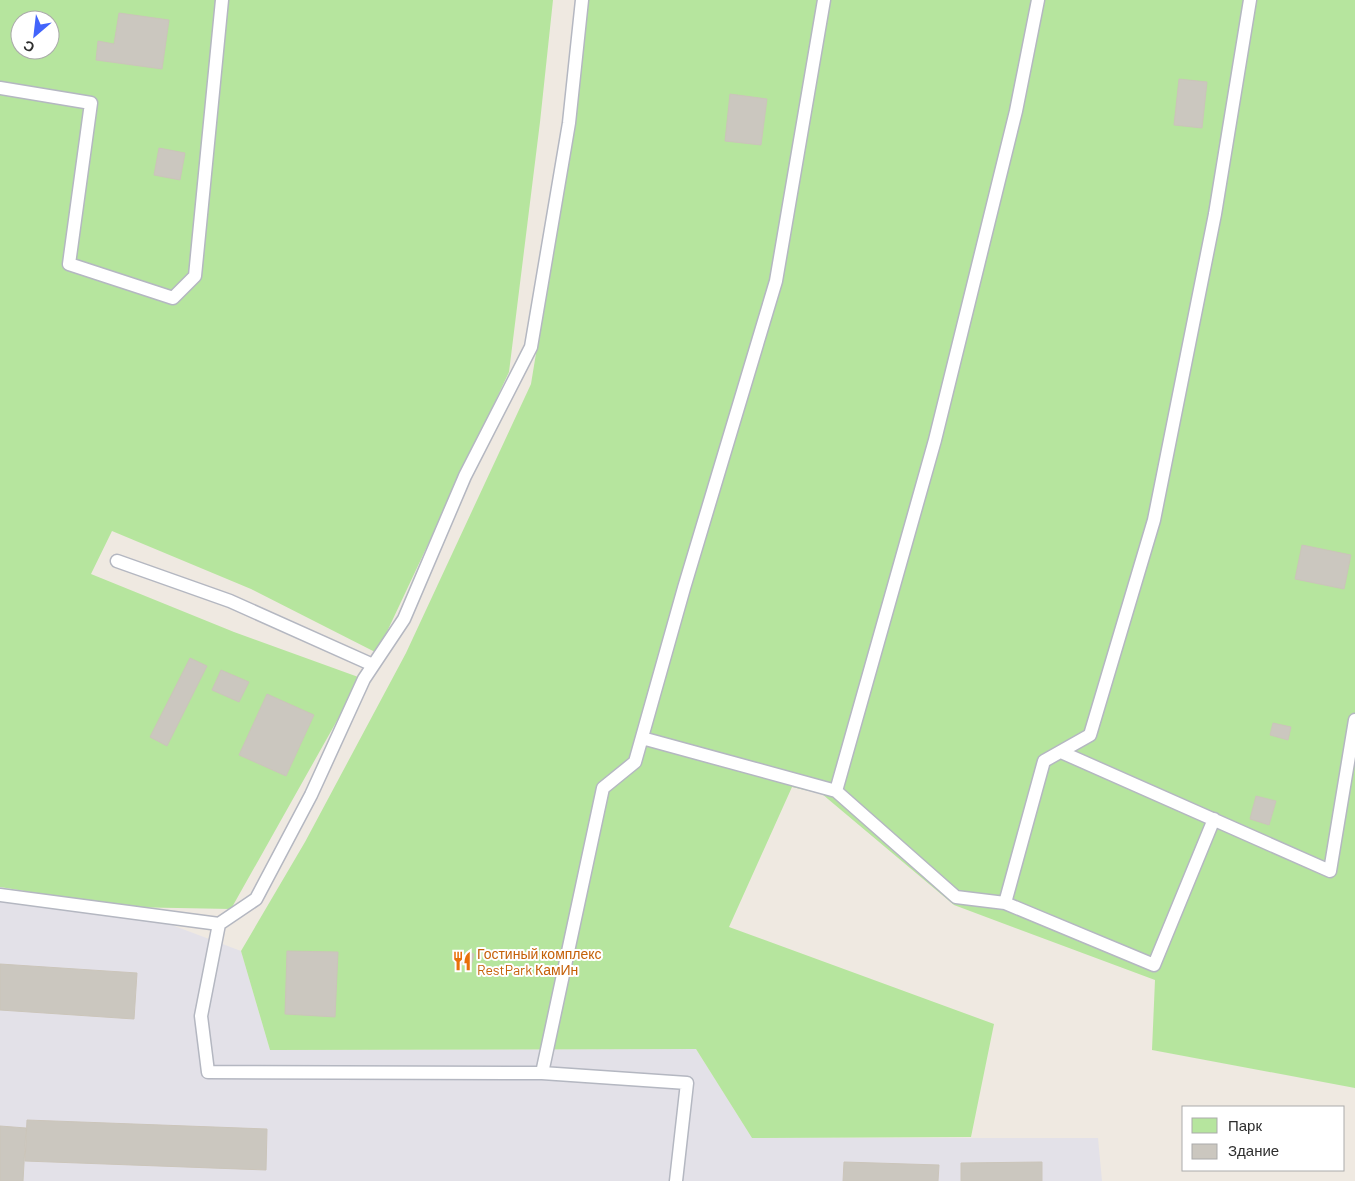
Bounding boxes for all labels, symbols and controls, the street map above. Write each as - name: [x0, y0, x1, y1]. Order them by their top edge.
- north arrow: [10, 10, 60, 60]
- text: С: [20, 37, 37, 57]
- place label: Гостиный комплекс RestPark КамИн: [477, 945, 602, 978]
- restaurant icon: Гостиный комплекс RestPark КамИн: [451, 950, 473, 972]
- legend: [1182, 1106, 1345, 1171]
- text: Парк: [1228, 1116, 1262, 1134]
- text: Здание: [1228, 1141, 1279, 1159]

